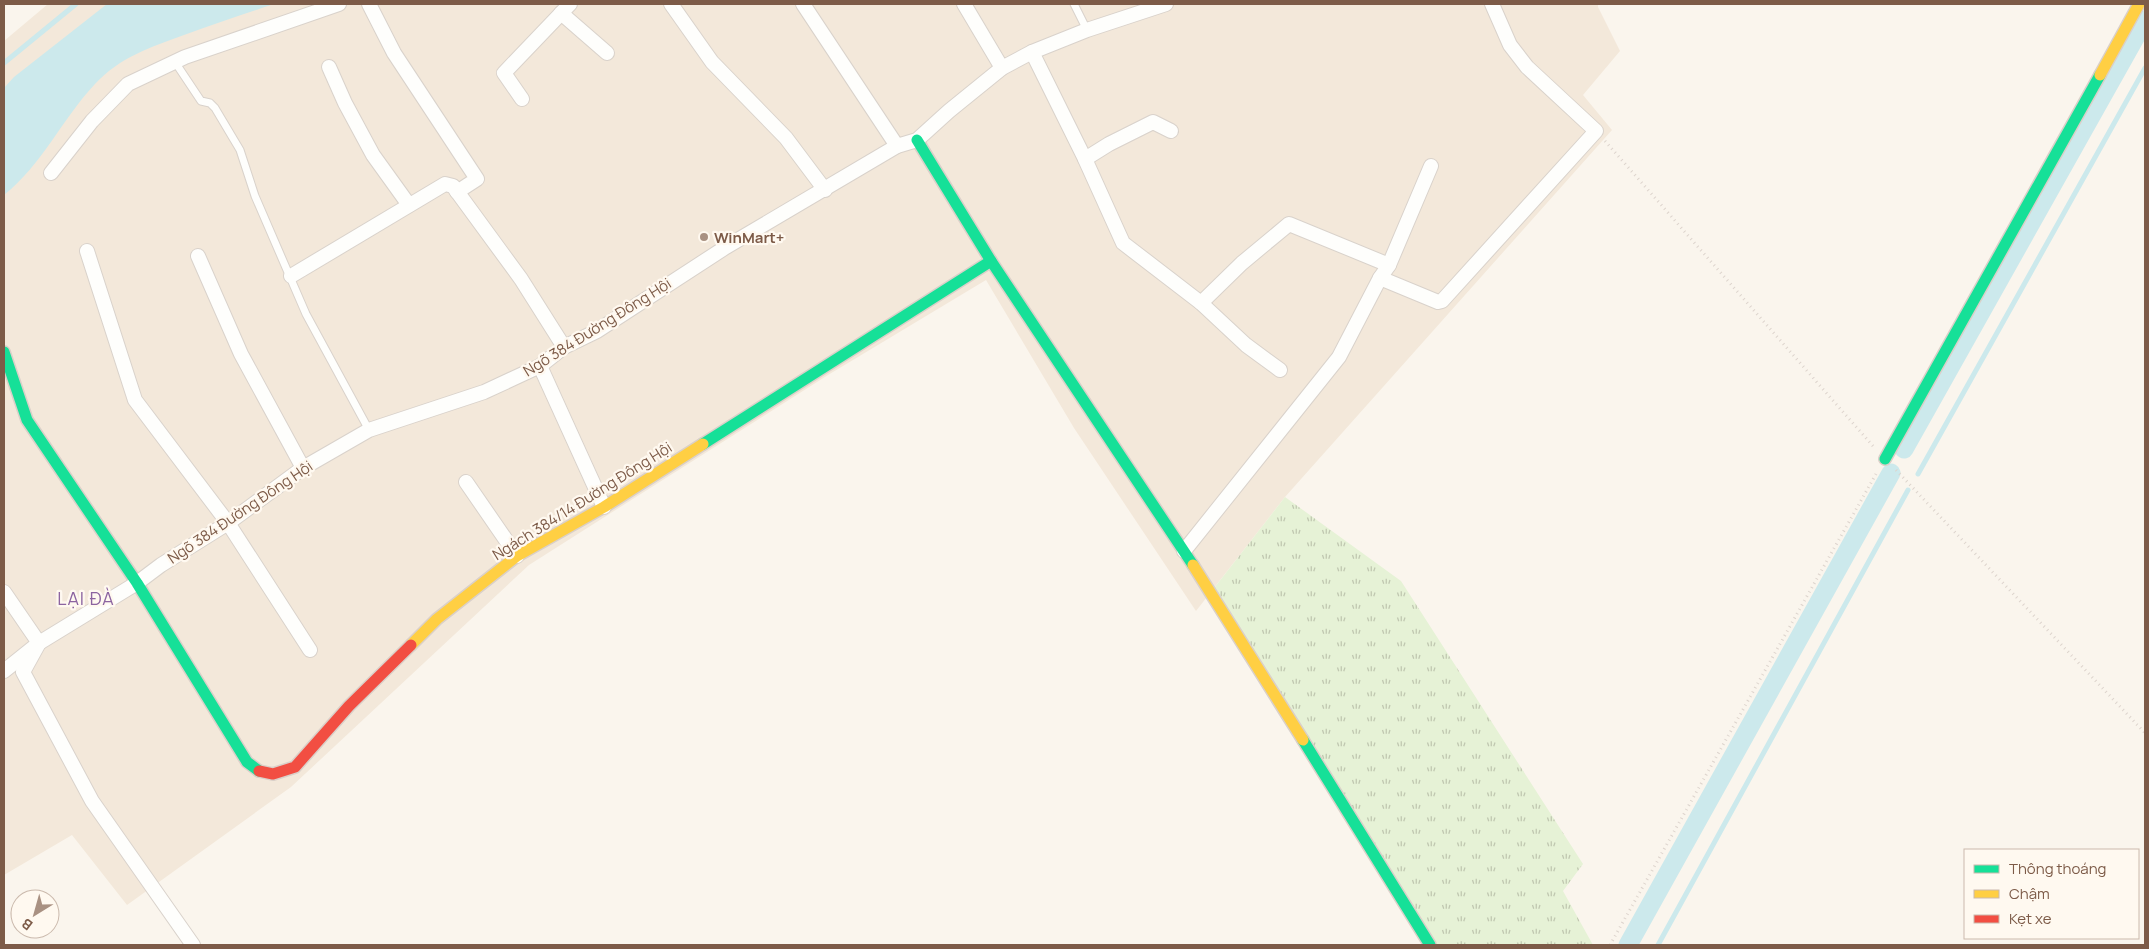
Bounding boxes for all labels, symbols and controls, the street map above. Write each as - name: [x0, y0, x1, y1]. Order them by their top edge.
- place label: WinMart+: [714, 227, 784, 248]
- marker: WinMart+: [698, 231, 710, 243]
- street label: Ngõ 384 Đường Đông Hội: [519, 273, 675, 381]
- street label: Ngách 384/14 Đường Đông Hội: [488, 437, 676, 565]
- street label: Ngõ 384 Đường Đông Hội: [163, 455, 317, 569]
- district label: LẠI ĐÀ: [57, 586, 115, 610]
- legend: [1964, 849, 2139, 939]
- text: Thông thoáng: [2009, 858, 2106, 879]
- text: Chậm: [2009, 883, 2050, 904]
- north arrow: [10, 889, 60, 939]
- text: Kẹt xe: [2009, 908, 2052, 929]
- text: B: [18, 914, 36, 935]

